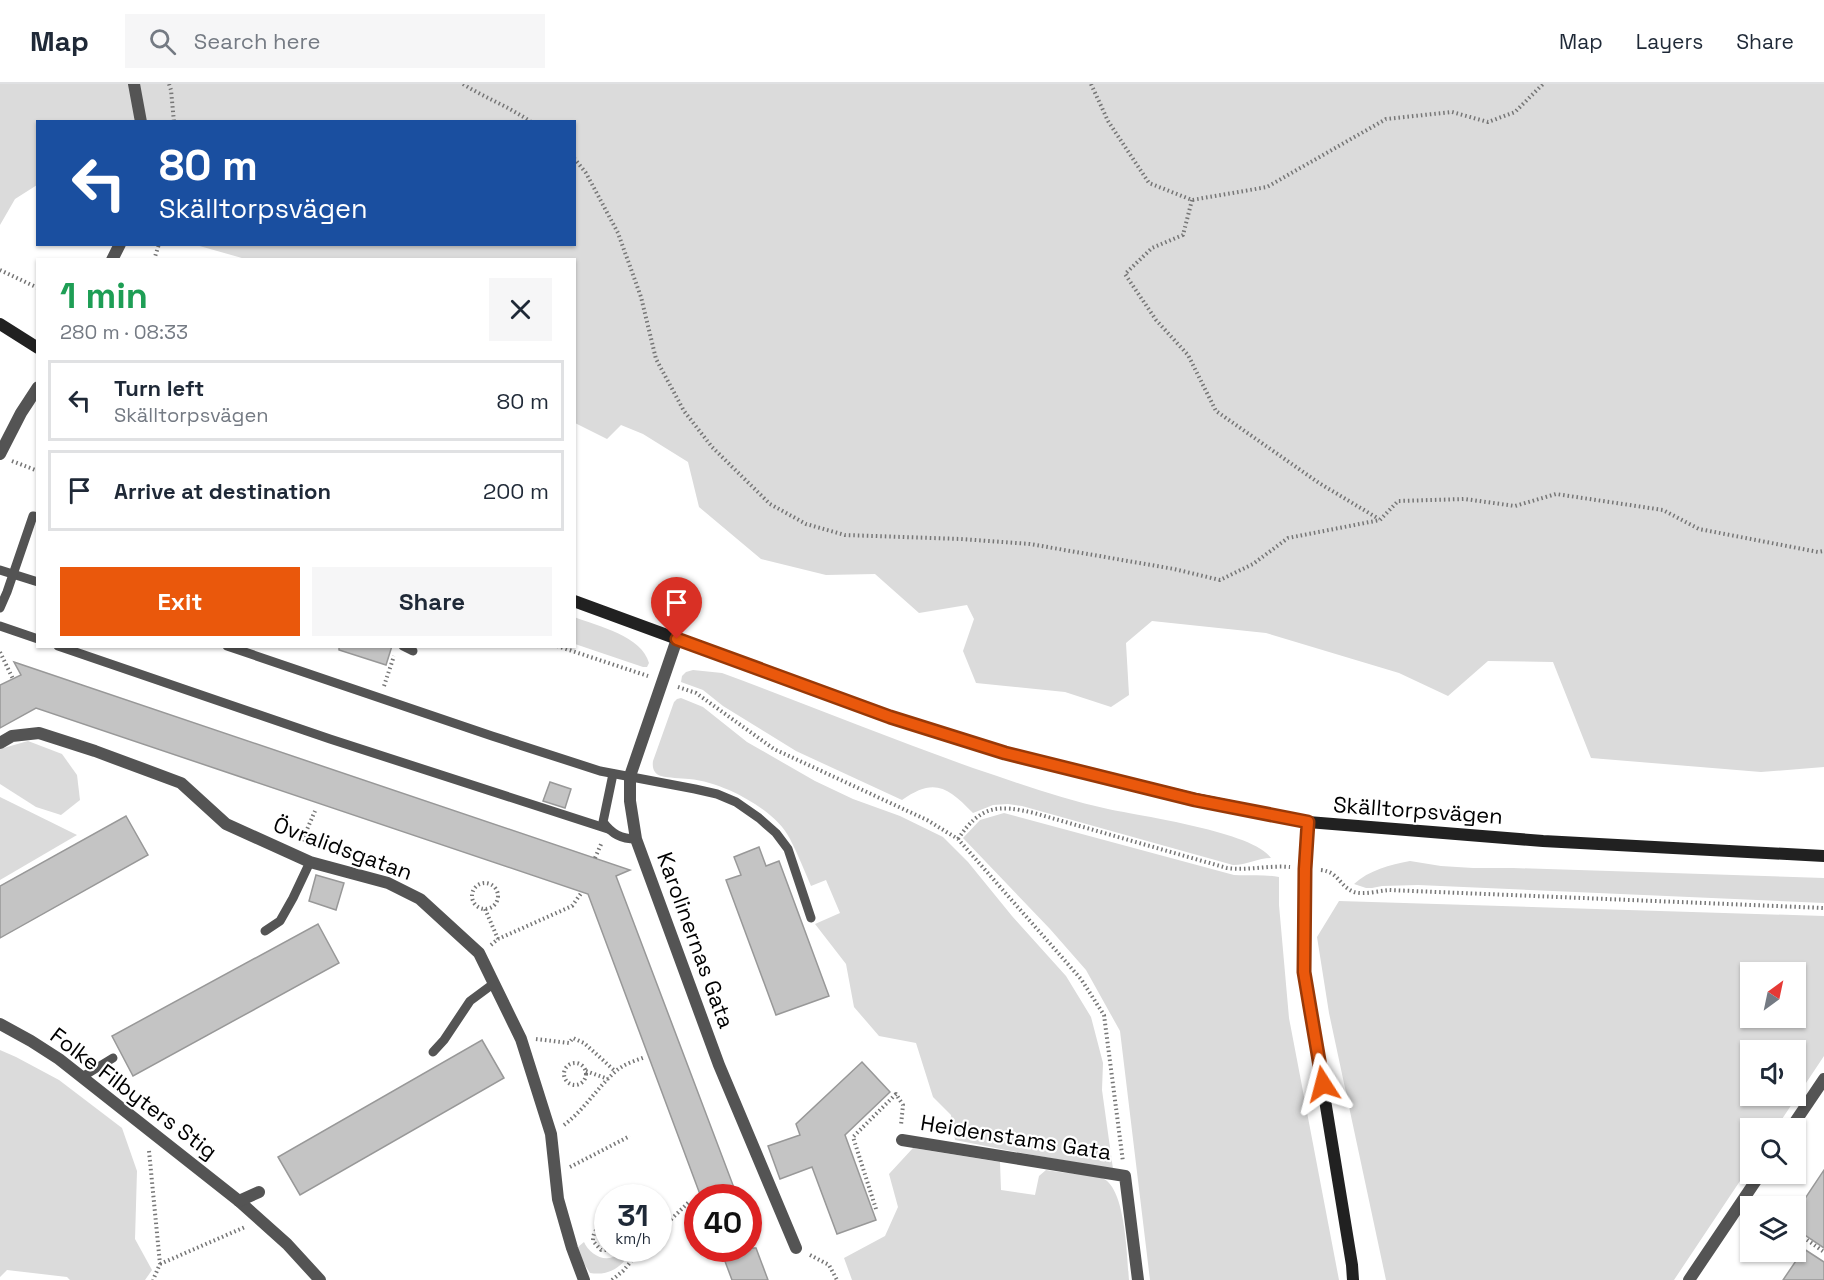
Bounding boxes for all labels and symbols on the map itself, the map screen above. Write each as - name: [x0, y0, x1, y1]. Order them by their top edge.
- pin: [651, 577, 702, 639]
- street label: Skälltorpsvägen: [1332, 790, 1504, 830]
- street label: Övralidsgatan: [270, 810, 416, 886]
- street label: Karolinernas Gata: [651, 848, 741, 1032]
- north arrow: [1740, 962, 1806, 1028]
- street label: Folke Filbyters Stig: [45, 1021, 223, 1165]
- position arrow: [1291, 1052, 1355, 1116]
- street label: Heidenstams Gata: [919, 1108, 1114, 1166]
- speed limit sign: 40: [684, 1184, 762, 1262]

